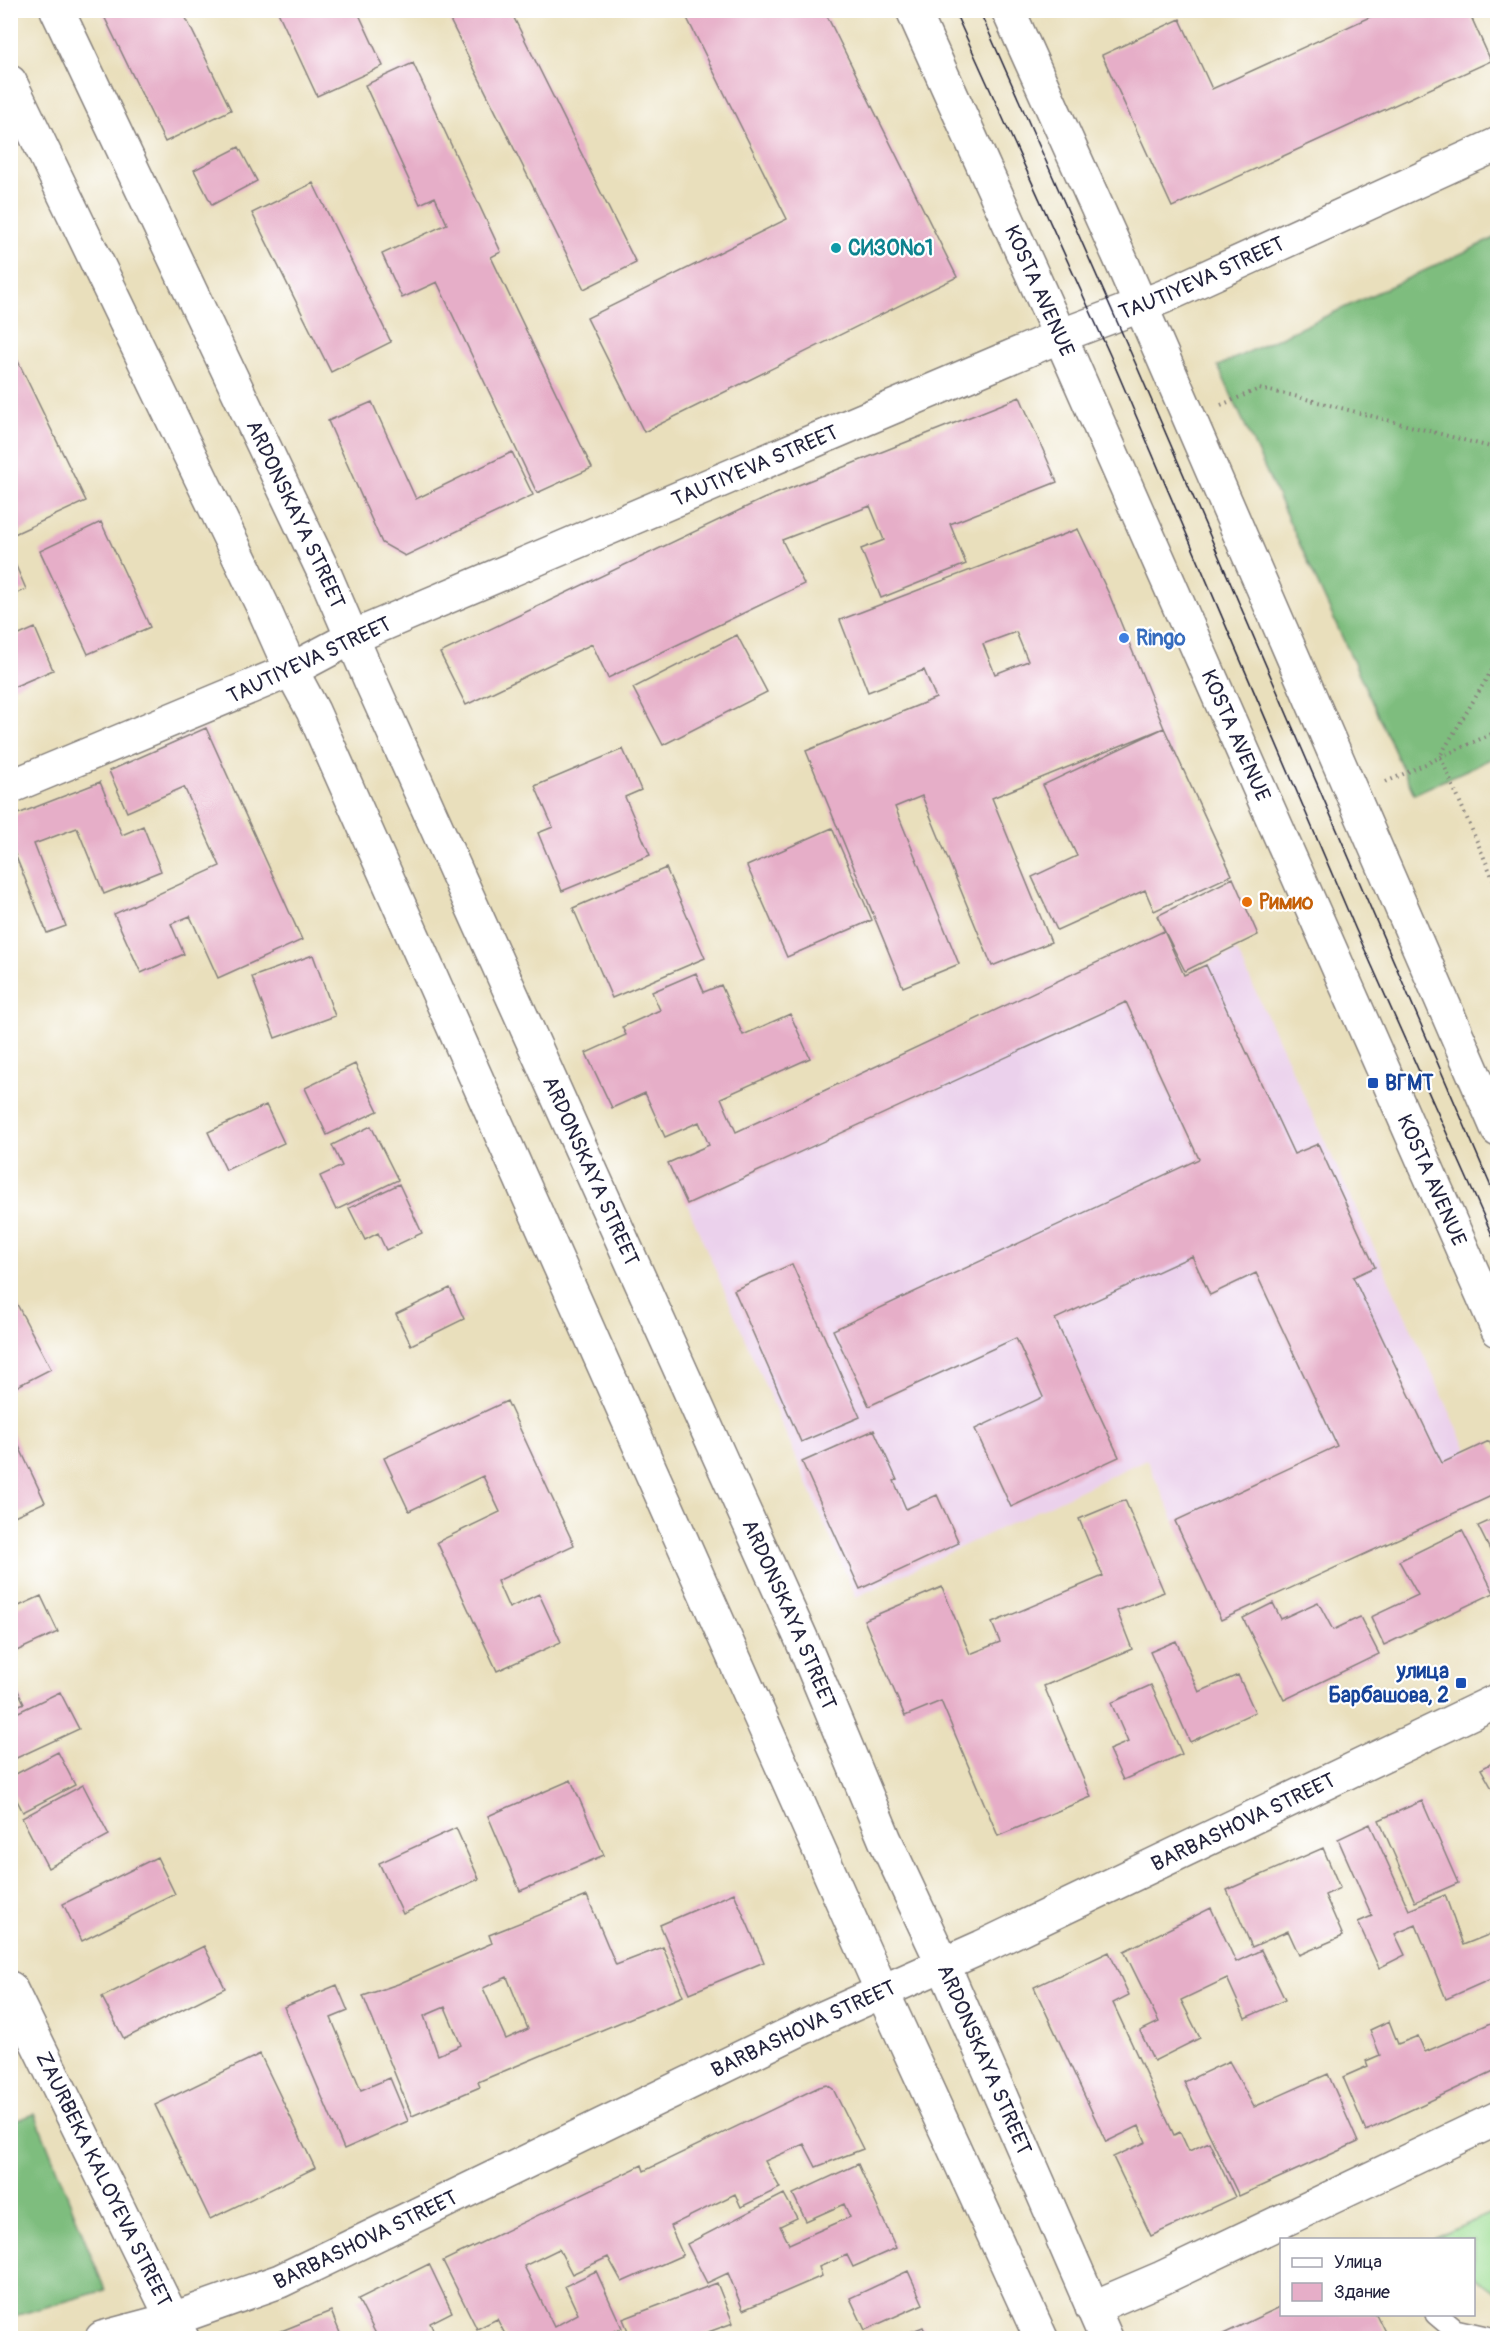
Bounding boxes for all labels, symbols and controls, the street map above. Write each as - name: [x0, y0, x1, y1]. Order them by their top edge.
- street label: KOSTA AVENUE: [998, 221, 1080, 361]
- street label: TAUTIYEVA STREET: [1115, 230, 1289, 326]
- place label: СИЗО№1: [848, 235, 933, 262]
- marker: СИЗО№1: [829, 241, 843, 255]
- street label: ARDONSKAYA STREET: [240, 416, 351, 613]
- street label: TAUTIYEVA STREET: [668, 419, 843, 514]
- street label: TAUTIYEVA STREET: [223, 610, 396, 710]
- place label: Ringo: [1136, 625, 1186, 652]
- marker: Ringo: [1117, 631, 1131, 645]
- street label: KOSTA AVENUE: [1195, 665, 1276, 806]
- place label: Римио: [1259, 889, 1314, 916]
- marker: Римио: [1240, 895, 1254, 909]
- place label: ВГМТ: [1385, 1070, 1434, 1097]
- street label: ARDONSKAYA STREET: [536, 1072, 645, 1271]
- marker: ВГМТ: [1366, 1076, 1380, 1090]
- street label: KOSTA AVENUE: [1391, 1110, 1472, 1250]
- street label: ARDONSKAYA STREET: [735, 1515, 842, 1714]
- place label: улица Барбашова, 2: [1329, 1658, 1449, 1709]
- marker: улица Барбашова, 2: [1454, 1676, 1468, 1690]
- street label: BARBASHOVA STREET: [1147, 1767, 1340, 1878]
- street label: ARDONSKAYA STREET: [931, 1960, 1038, 2159]
- street label: BARBASHOVA STREET: [707, 1974, 900, 2084]
- street label: ZAURBEKA KALOYEVA STREET: [29, 2047, 178, 2312]
- street label: BARBASHOVA STREET: [269, 2184, 462, 2296]
- legend: [1280, 2238, 1475, 2316]
- text: Улица: [1334, 2251, 1382, 2274]
- text: Здание: [1334, 2281, 1390, 2304]

